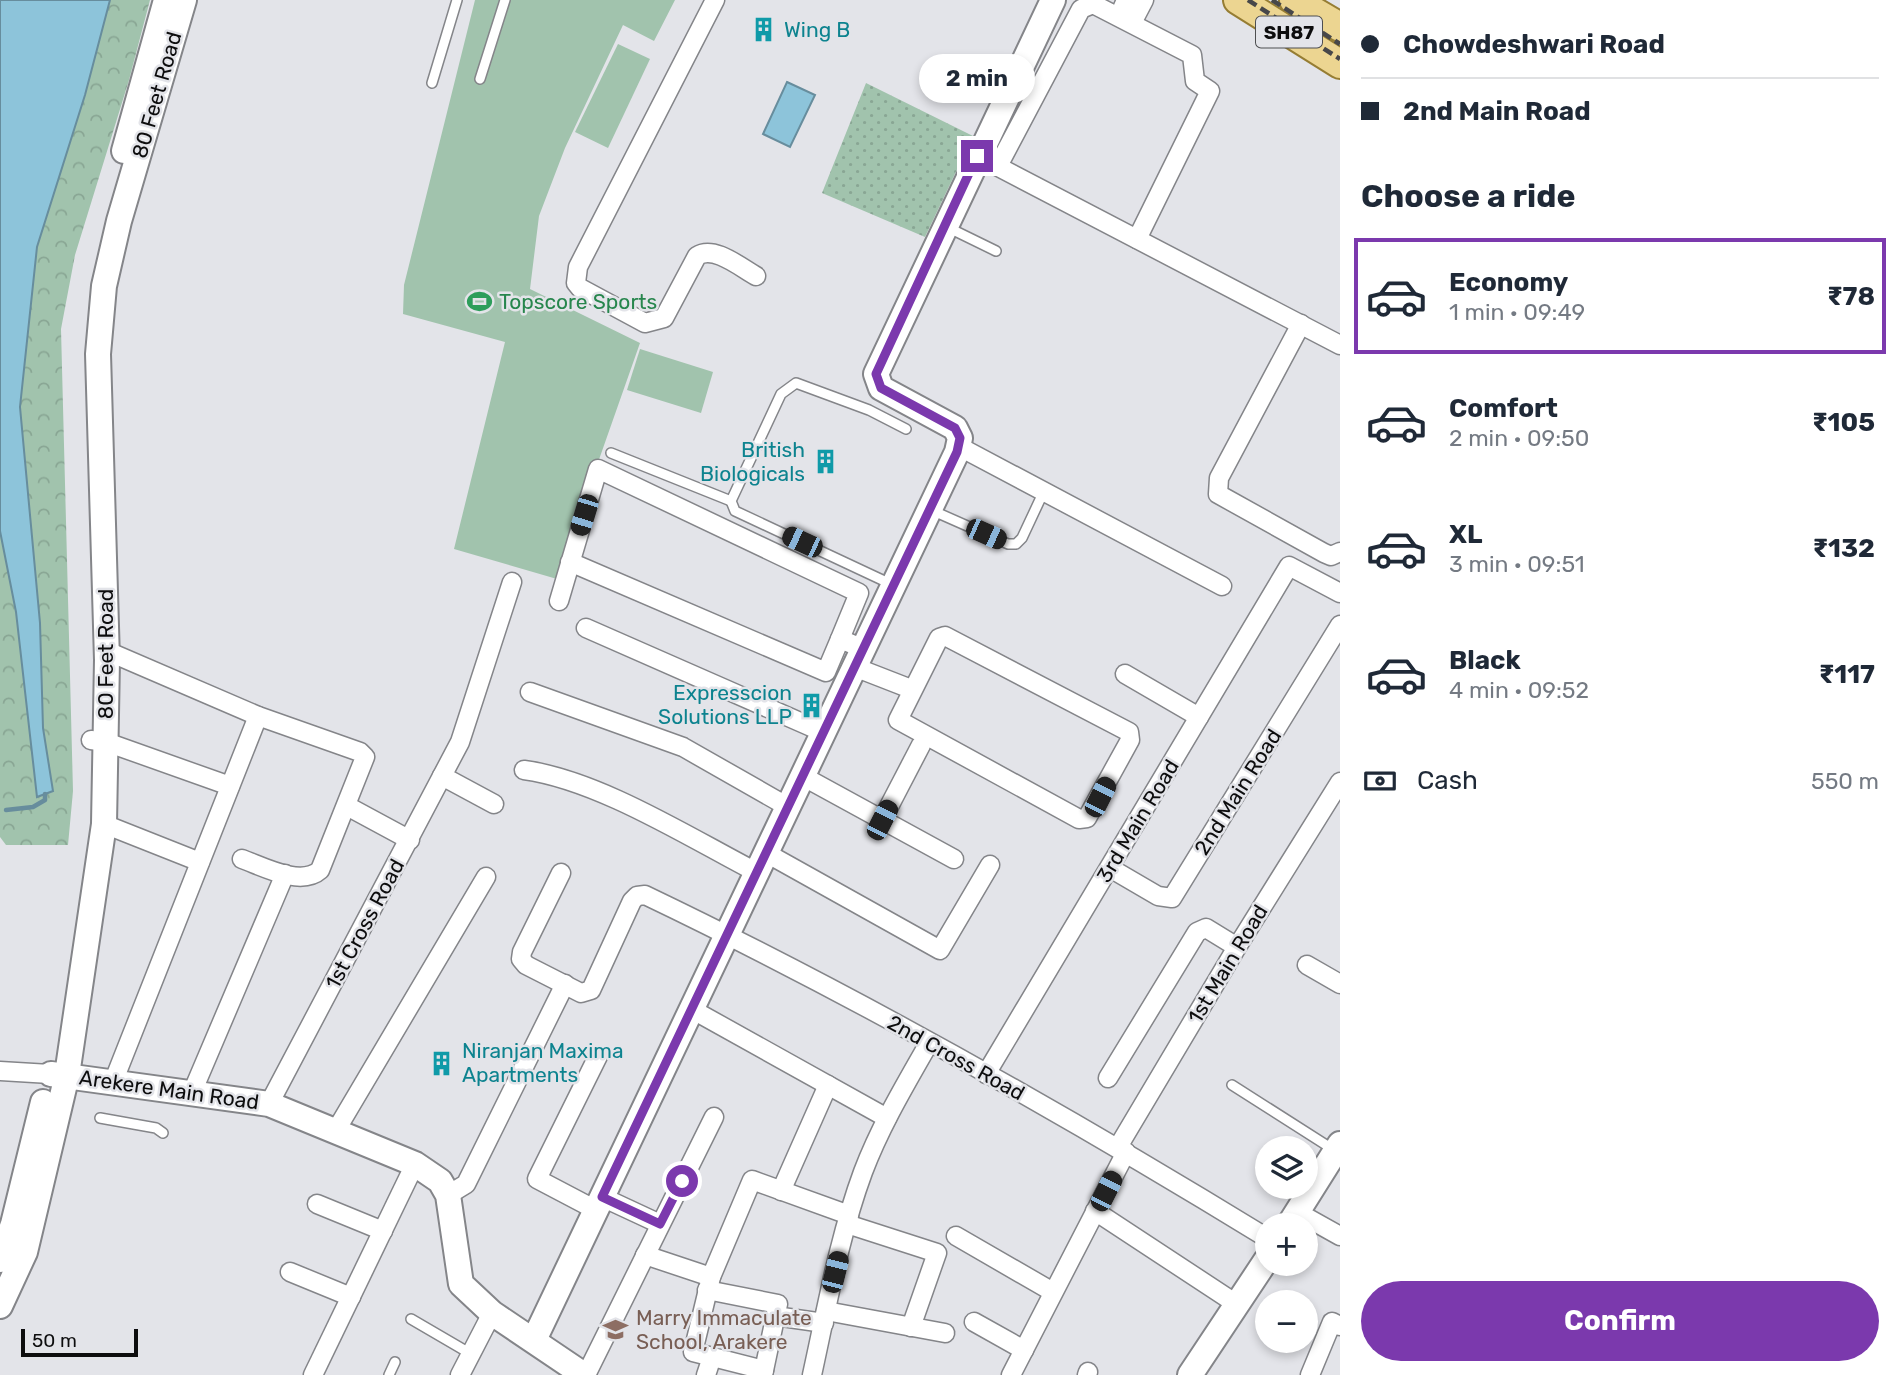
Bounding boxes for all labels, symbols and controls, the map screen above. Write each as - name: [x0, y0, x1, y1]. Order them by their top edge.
- building icon: Wing B: [750, 16, 778, 44]
- road number: SH87: [1256, 16, 1322, 48]
- place label: Wing B: [784, 17, 850, 42]
- street label: 80 Feet Road: [127, 29, 187, 161]
- text: Chowdeshwari Road: [1403, 29, 1665, 60]
- callout: 2 min: [919, 54, 1035, 104]
- text: 2 min: [946, 64, 1008, 92]
- text: 2nd Main Road: [1403, 96, 1591, 127]
- route end: [961, 140, 993, 172]
- text: Choose a ride: [1361, 177, 1575, 215]
- icon: car: [1365, 265, 1428, 328]
- text: Economy: [1449, 267, 1568, 298]
- text: ₹78: [1827, 281, 1875, 312]
- sports icon: Topscore Sports: [465, 288, 493, 316]
- place label: Topscore Sports: [499, 289, 657, 314]
- text: 1 min · 09:49: [1449, 298, 1585, 326]
- icon: car: [1365, 391, 1428, 454]
- text: Comfort: [1449, 393, 1558, 424]
- text: ₹105: [1812, 407, 1875, 438]
- text: 2 min · 09:50: [1449, 424, 1589, 452]
- place label: British Biologicals: [700, 437, 805, 486]
- building icon: British Biologicals: [811, 448, 839, 476]
- car: [568, 492, 601, 538]
- car: [963, 516, 1010, 552]
- icon: car: [1365, 517, 1428, 580]
- text: XL: [1449, 519, 1482, 550]
- car: [779, 524, 826, 560]
- text: ₹132: [1812, 533, 1875, 564]
- text: 3 min · 09:51: [1449, 550, 1585, 578]
- street label: 80 Feet Road: [93, 589, 118, 719]
- icon: car: [1365, 643, 1428, 706]
- text: Black: [1449, 645, 1521, 676]
- text: ₹117: [1819, 659, 1875, 690]
- text: 4 min · 09:52: [1449, 676, 1589, 704]
- place label: Expresscion Solutions LLP: [658, 680, 792, 729]
- building icon: Expresscion Solutions LLP: [798, 691, 826, 719]
- street label: 2nd Main Road: [1189, 724, 1286, 859]
- street label: 3rd Main Road: [1091, 755, 1184, 887]
- icon: cash: [1361, 762, 1399, 800]
- text: Cash: [1417, 765, 1478, 796]
- text: 550 m: [1811, 767, 1879, 795]
- car: [1082, 774, 1119, 820]
- car: [864, 797, 901, 843]
- street label: 1st Cross Road: [320, 855, 409, 993]
- street label: 1st Main Road: [1182, 900, 1273, 1028]
- street label: 2nd Cross Road: [883, 1010, 1029, 1106]
- place label: Niranjan Maxima Apartments: [462, 1038, 624, 1087]
- building icon: Niranjan Maxima Apartments: [428, 1049, 456, 1077]
- street label: Arekere Main Road: [78, 1065, 261, 1115]
- map controls: [1255, 1136, 1318, 1353]
- button: layers: [1255, 1136, 1318, 1199]
- route start: [666, 1165, 698, 1197]
- car: [1088, 1168, 1125, 1214]
- button: +: [1255, 1213, 1318, 1276]
- car: [820, 1249, 851, 1295]
- button: Confirm: [1361, 1281, 1879, 1361]
- button: −: [1255, 1290, 1318, 1353]
- place label: Marry Immaculate School, Arakere: [636, 1305, 812, 1354]
- school or university icon: Marry Immaculate School, Arakere: [602, 1316, 630, 1344]
- scale bar: [21, 1326, 138, 1358]
- text: 50 m: [32, 1329, 77, 1352]

